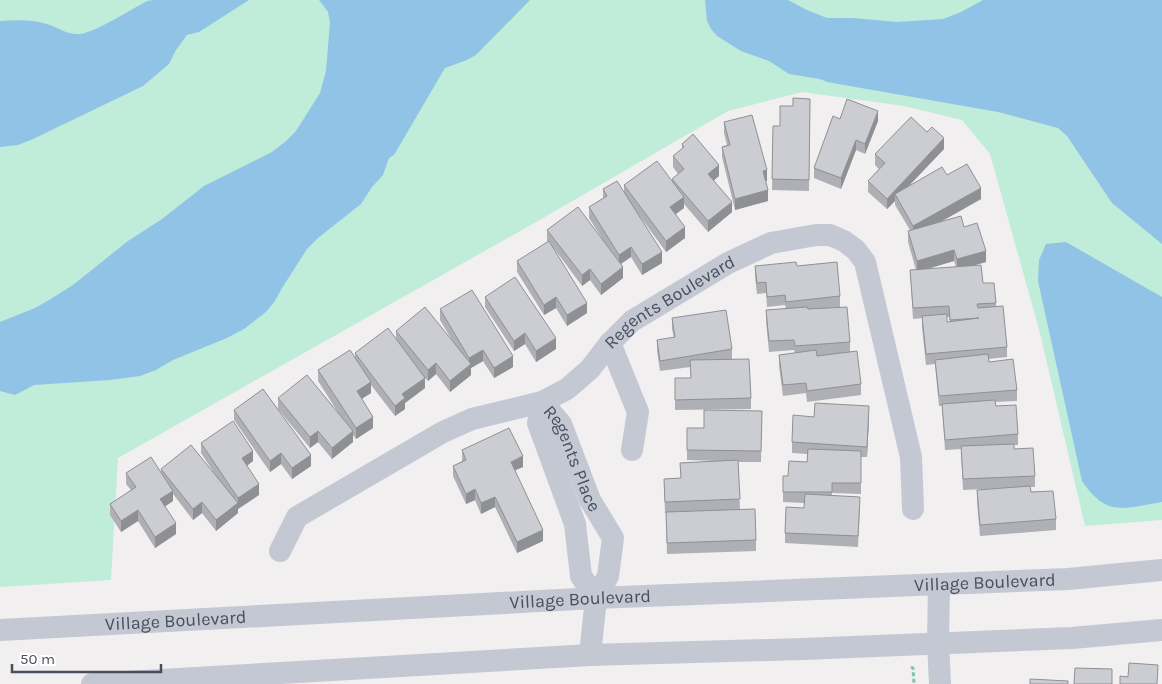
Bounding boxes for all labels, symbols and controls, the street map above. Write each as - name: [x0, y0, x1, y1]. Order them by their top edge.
- street label: Regents Boulevard: [599, 250, 738, 354]
- street label: Regents Place: [539, 401, 606, 516]
- street label: Village Boulevard: [914, 569, 1056, 596]
- street label: Village Boulevard: [509, 585, 651, 614]
- street label: Village Boulevard: [104, 606, 247, 635]
- scale bar: [12, 642, 161, 674]
- text: 50 m: [20, 650, 55, 668]

